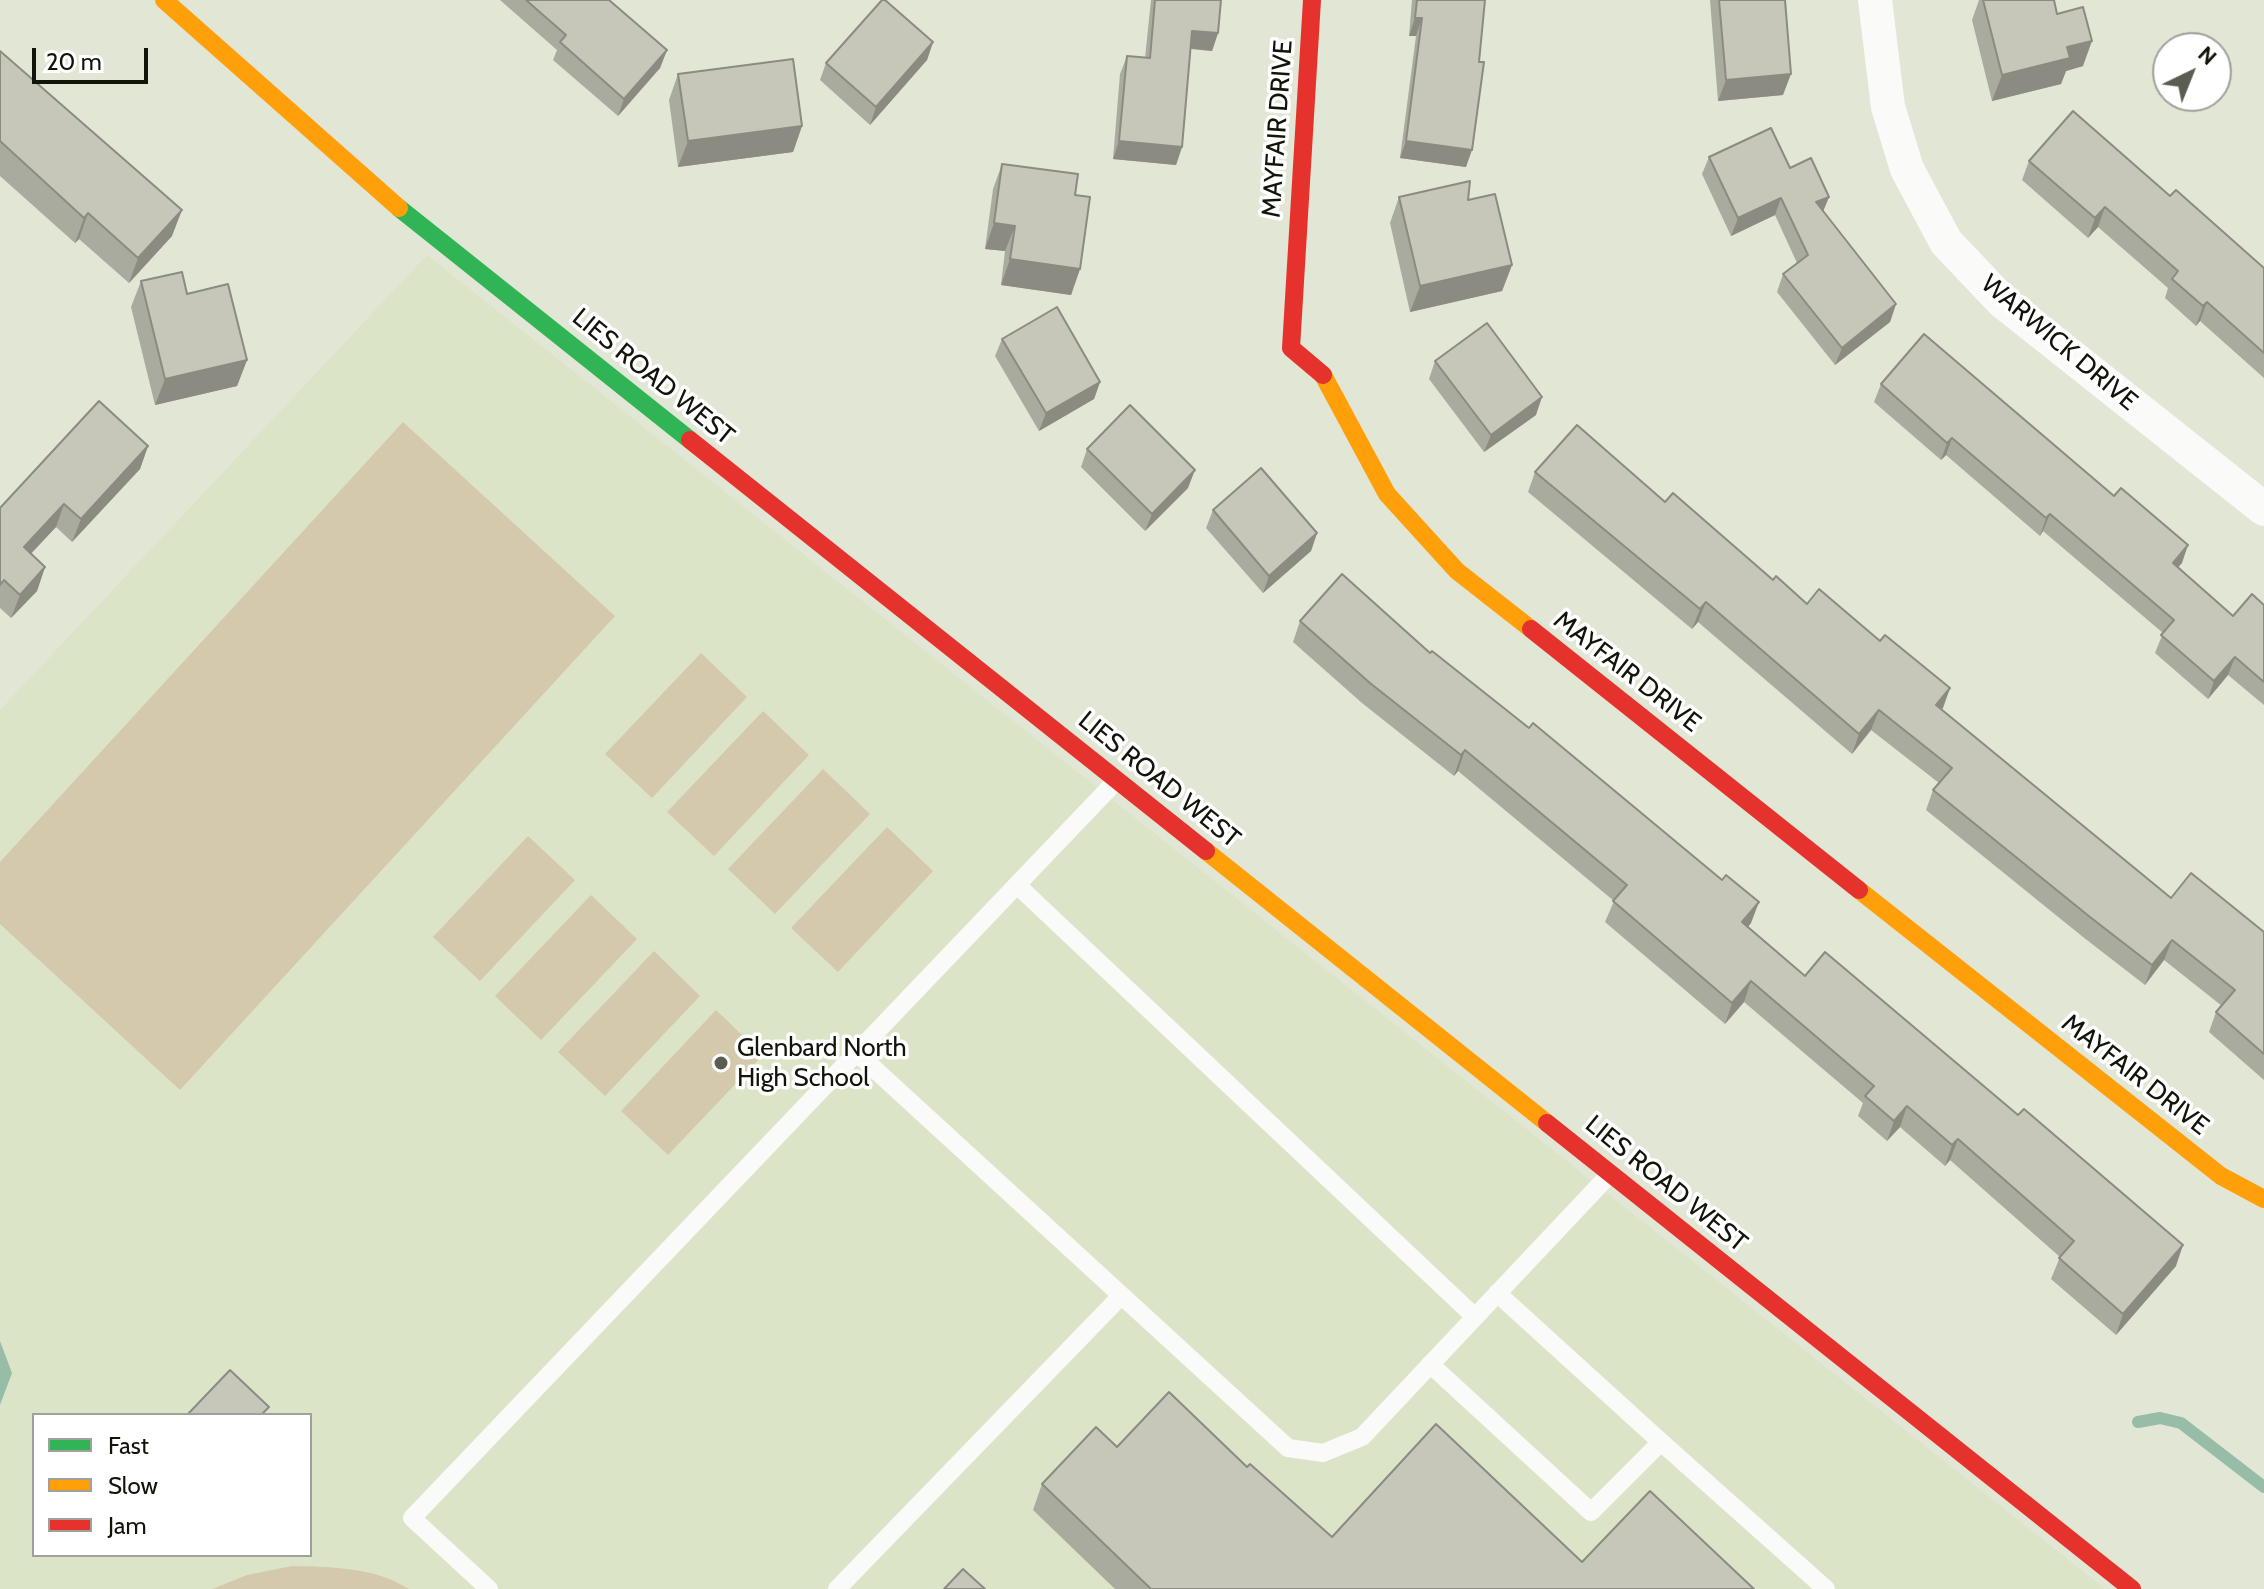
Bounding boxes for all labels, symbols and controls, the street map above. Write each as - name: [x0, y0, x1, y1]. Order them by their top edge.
- scale bar: [36, 32, 152, 82]
- north arrow: [2152, 32, 2232, 112]
- street label: MAYFAIR DRIVE: [1256, 39, 1300, 219]
- text: N: [2192, 40, 2222, 71]
- text: 20 m: [46, 47, 102, 76]
- street label: WARWICK DRIVE: [1974, 269, 2144, 417]
- street label: LIES ROAD WEST: [566, 302, 740, 452]
- street label: MAYFAIR DRIVE: [1547, 605, 1707, 739]
- street label: LIES ROAD WEST: [1072, 705, 1246, 855]
- street label: MAYFAIR DRIVE: [2055, 1008, 2215, 1142]
- place label: Glenbard North High School: [737, 1032, 907, 1094]
- marker: Glenbard North High School: [712, 1054, 730, 1072]
- street label: LIES ROAD WEST: [1579, 1109, 1753, 1259]
- legend: [32, 1413, 312, 1557]
- text: Fast: [108, 1431, 149, 1460]
- text: Slow: [108, 1471, 158, 1500]
- text: Jam: [108, 1511, 146, 1540]

